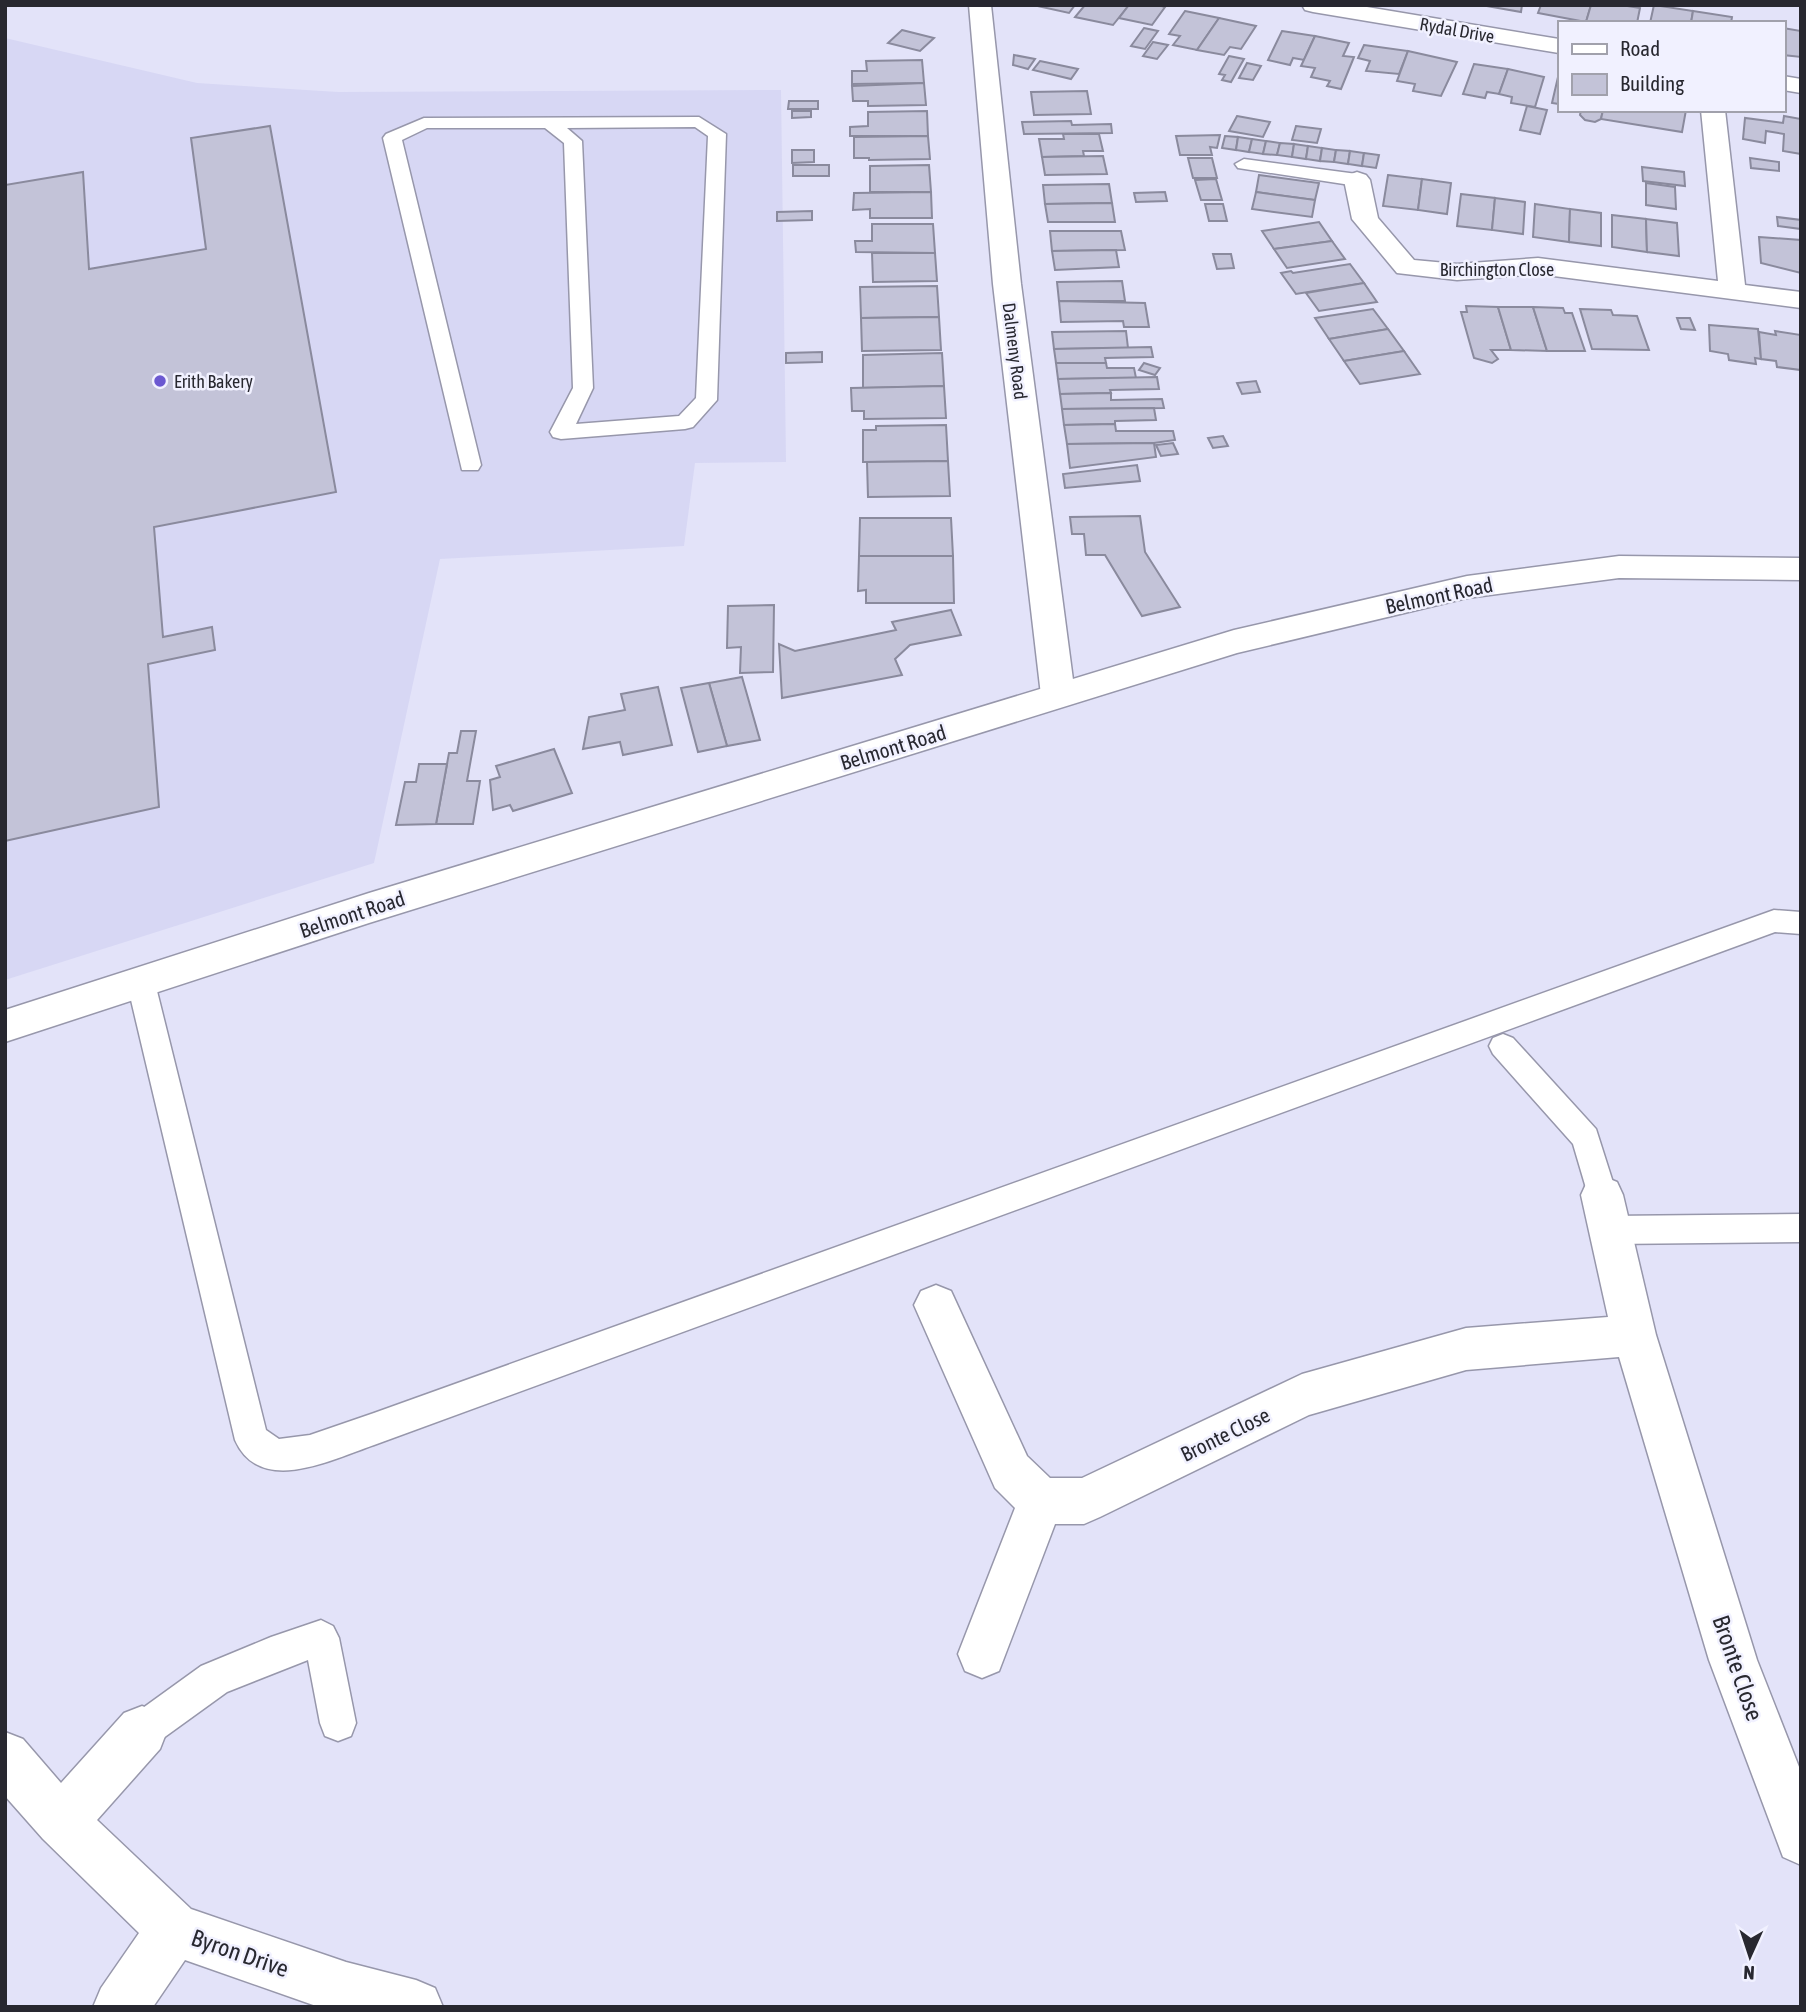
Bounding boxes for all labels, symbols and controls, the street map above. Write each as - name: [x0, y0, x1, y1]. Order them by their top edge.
- street label: Rydal Drive: [1418, 13, 1496, 47]
- legend: [1558, 21, 1785, 112]
- text: Road: [1620, 36, 1660, 60]
- text: Building: [1620, 71, 1684, 95]
- street label: Birchington Close: [1440, 259, 1554, 280]
- street label: Dalmeny Road: [999, 301, 1031, 401]
- place label: Erith Bakery: [174, 371, 253, 392]
- marker: Erith Bakery: [152, 373, 168, 389]
- street label: Belmont Road: [1383, 572, 1495, 618]
- street label: Belmont Road: [837, 720, 949, 774]
- street label: Belmont Road: [296, 886, 408, 942]
- street label: Bronte Close: [1177, 1402, 1273, 1466]
- street label: Bronte Close: [1707, 1612, 1769, 1724]
- north arrow: [1715, 1921, 1785, 1991]
- street label: Byron Drive: [188, 1924, 292, 1982]
- text: N: [1743, 1962, 1755, 1984]

